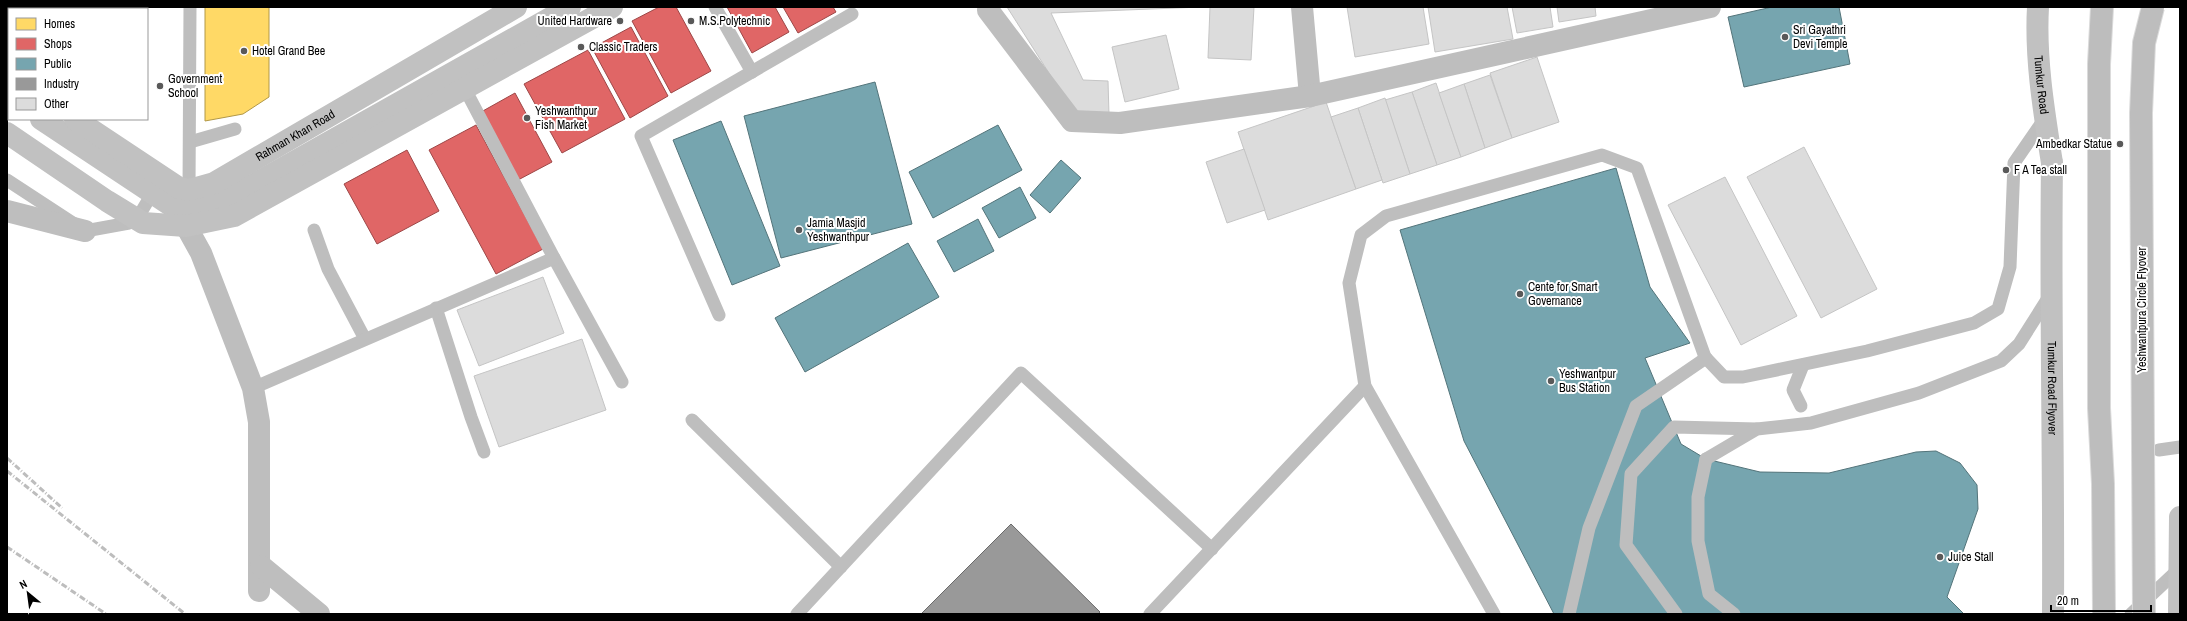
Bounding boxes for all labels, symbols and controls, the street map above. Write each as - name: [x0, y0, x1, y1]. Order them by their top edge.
- legend: [8, 8, 148, 120]
- place label: United Hardware: [538, 13, 612, 29]
- place label: M.S.Polytechnic: [699, 13, 770, 29]
- text: Homes: [44, 16, 75, 32]
- marker: United Hardware: [615, 16, 625, 26]
- marker: M.S.Polytechnic: [686, 16, 696, 26]
- place label: Sri Gayathri Devi Temple: [1793, 22, 1848, 52]
- marker: Sri Gayathri Devi Temple: [1780, 32, 1790, 42]
- text: Shops: [44, 36, 72, 52]
- place label: Classic Traders: [589, 39, 657, 55]
- marker: Classic Traders: [576, 42, 586, 52]
- place label: Hotel Grand Bee: [252, 43, 325, 59]
- marker: Hotel Grand Bee: [239, 46, 249, 56]
- street label: Tumkur Road: [2030, 55, 2052, 115]
- text: Public: [44, 56, 71, 72]
- place label: Government School: [168, 71, 222, 101]
- text: Industry: [44, 76, 79, 92]
- marker: Government School: [155, 81, 165, 91]
- text: Other: [44, 96, 69, 112]
- place label: Yeshwanthpur Fish Market: [535, 103, 598, 133]
- street label: Rahman Khan Road: [253, 106, 338, 165]
- marker: Yeshwanthpur Fish Market: [522, 113, 532, 123]
- place label: Ambedkar Statue: [2035, 136, 2112, 152]
- marker: Ambedkar Statue: [2115, 139, 2125, 149]
- place label: F A Tea stall: [2014, 162, 2067, 178]
- marker: F A Tea stall: [2001, 165, 2011, 175]
- place label: Jamia Masjid Yeshwanthpur: [807, 215, 870, 245]
- marker: Jamia Masjid Yeshwanthpur: [794, 225, 804, 235]
- street label: Yeshwantpura Circle Flyover: [2134, 247, 2150, 373]
- place label: Cente for Smart Governance: [1528, 279, 1598, 309]
- marker: Cente for Smart Governance: [1515, 289, 1525, 299]
- street label: Tumkur Road Flyover: [2044, 341, 2061, 436]
- place label: Yeshwantpur Bus Station: [1559, 366, 1616, 396]
- marker: Yeshwantpur Bus Station: [1546, 376, 1556, 386]
- place label: Juice Stall: [1948, 549, 1993, 565]
- marker: Juice Stall: [1935, 552, 1945, 562]
- north arrow: [8, 573, 48, 613]
- text: N: [17, 577, 29, 592]
- scale bar: [2051, 587, 2151, 613]
- text: 20 m: [2057, 593, 2079, 609]

